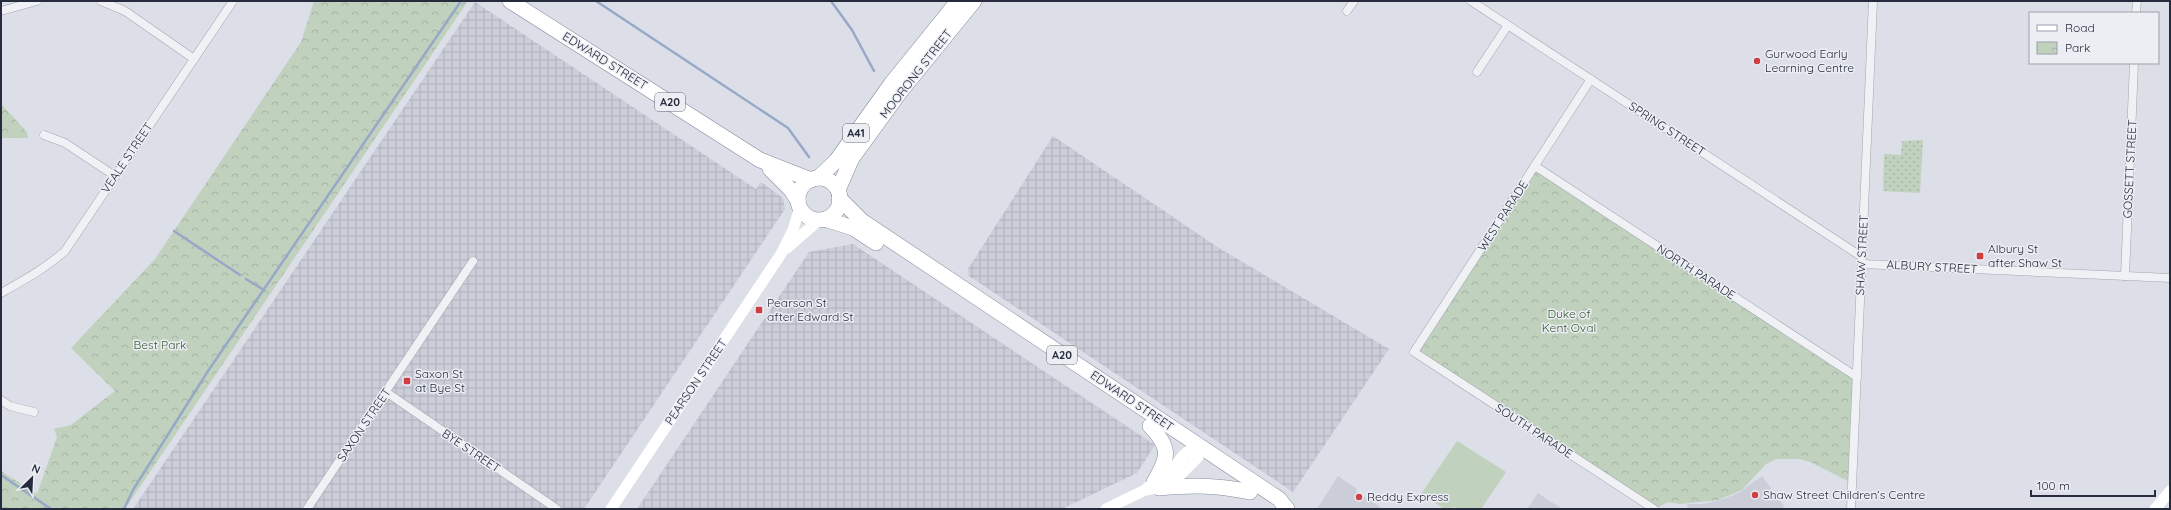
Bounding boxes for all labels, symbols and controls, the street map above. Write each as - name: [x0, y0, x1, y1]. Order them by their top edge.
- legend: [2029, 12, 2159, 64]
- text: Road: [2065, 20, 2095, 35]
- street label: MOORONG STREET: [876, 26, 955, 121]
- street label: EDWARD STREET: [560, 28, 651, 93]
- text: Park: [2065, 40, 2090, 55]
- place label: Gurwood Early Learning Centre: [1765, 46, 1854, 75]
- marker: Gurwood Early Learning Centre: [1752, 56, 1762, 66]
- road number: A20: [655, 93, 685, 111]
- street label: SPRING STREET: [1626, 98, 1708, 159]
- street label: GOSSETT STREET: [2119, 119, 2140, 219]
- street label: VEALE STREET: [97, 120, 156, 196]
- road number: A41: [843, 124, 869, 142]
- street label: WEST PARADE: [1474, 177, 1531, 254]
- street label: SHAW STREET: [1852, 214, 1871, 296]
- street label: NORTH PARADE: [1654, 241, 1739, 303]
- place label: Albury St after Shaw St: [1988, 241, 2062, 270]
- marker: Albury St after Shaw St: [1975, 251, 1985, 261]
- street label: ALBURY STREET: [1886, 257, 1978, 276]
- place label: Pearson St after Edward St: [767, 295, 853, 324]
- marker: Pearson St after Edward St: [754, 305, 764, 315]
- park label: Duke of Kent Oval: [1542, 306, 1596, 335]
- street label: PEARSON STREET: [661, 336, 730, 428]
- park label: Best Park: [134, 337, 186, 352]
- road number: A20: [1047, 346, 1077, 364]
- place label: Saxon St at Bye St: [415, 366, 465, 395]
- street label: EDWARD STREET: [1088, 367, 1177, 434]
- marker: Saxon St at Bye St: [402, 376, 412, 386]
- street label: SAXON STREET: [333, 385, 394, 464]
- street label: SOUTH PARADE: [1493, 400, 1576, 461]
- street label: BYE STREET: [439, 426, 503, 476]
- north arrow: [12, 458, 52, 498]
- text: N: [30, 461, 43, 477]
- scale bar: [2031, 472, 2155, 498]
- text: 100 m: [2037, 478, 2070, 493]
- place label: Shaw Street Children’s Centre: [1763, 487, 1926, 502]
- place label: Reddy Express: [1367, 489, 1449, 504]
- marker: Shaw Street Children’s Centre: [1750, 490, 1760, 500]
- marker: Reddy Express: [1354, 492, 1364, 502]

